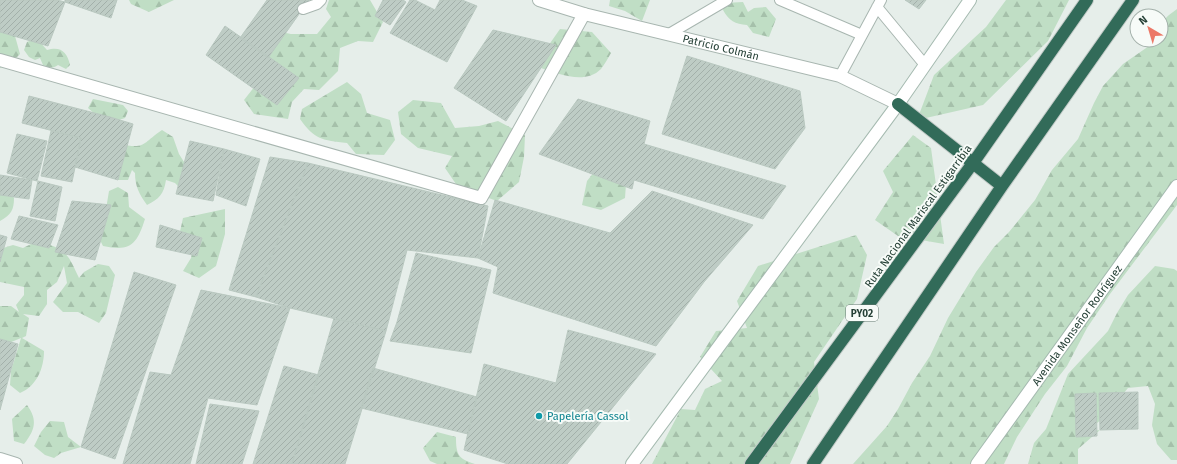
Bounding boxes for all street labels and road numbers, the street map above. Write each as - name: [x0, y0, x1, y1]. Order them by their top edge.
- street label: Patricio Colmán: [681, 32, 760, 63]
- street label: Ruta Nacional Mariscal Estigarribia: [862, 142, 975, 290]
- street label: Avenida Monseñor Rodríguez: [1030, 263, 1125, 388]
- road number: PY02: [846, 305, 878, 321]

